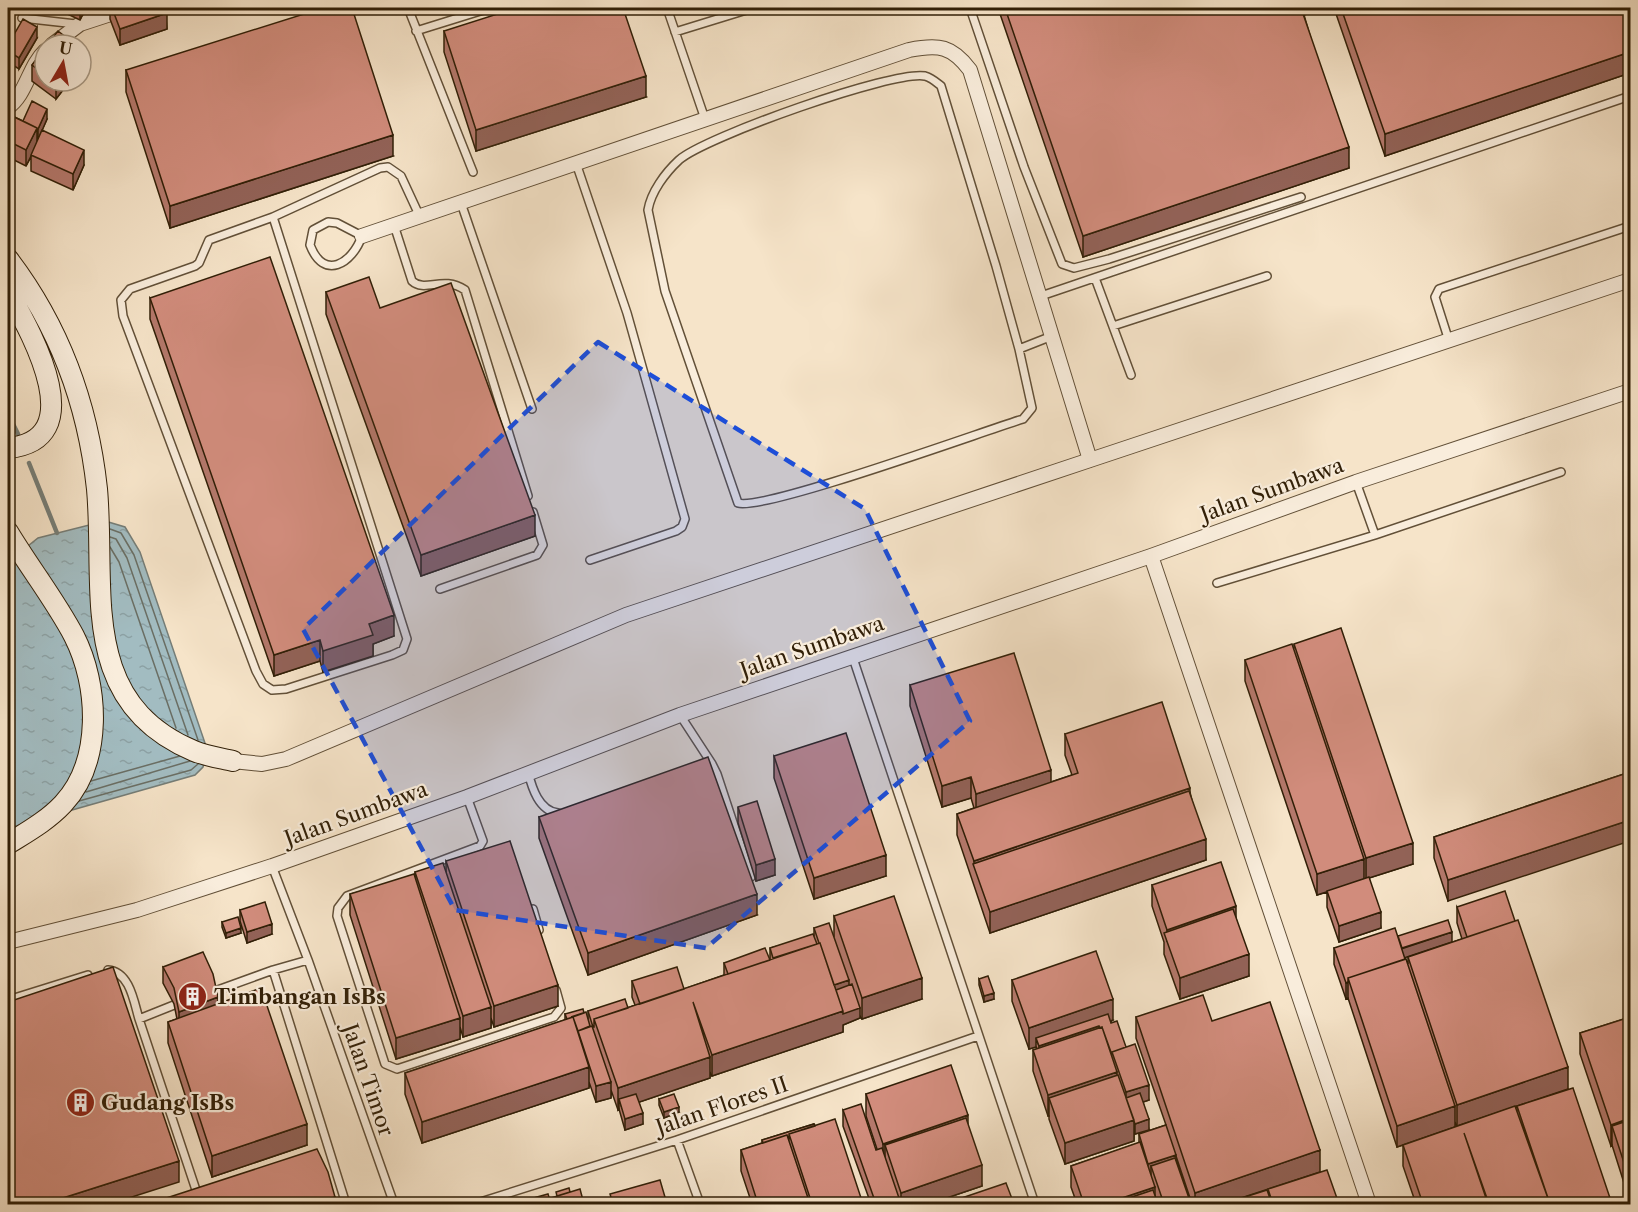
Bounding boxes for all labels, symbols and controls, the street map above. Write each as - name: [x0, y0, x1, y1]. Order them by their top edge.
- north arrow: [33, 33, 93, 93]
- text: U: [57, 37, 74, 59]
- street label: Jalan Sumbawa: [1194, 452, 1348, 528]
- street label: Jalan Sumbawa: [734, 610, 888, 684]
- street label: Jalan Sumbawa: [278, 776, 432, 852]
- building icon: Timbangan IsBs: [177, 981, 209, 1013]
- place label: Timbangan IsBs: [214, 984, 386, 1009]
- street label: Jalan Timor: [337, 1018, 399, 1139]
- street label: Jalan Flores II: [650, 1071, 791, 1141]
- building icon: Gudang IsBs: [64, 1087, 96, 1119]
- place label: Gudang IsBs: [101, 1090, 234, 1115]

